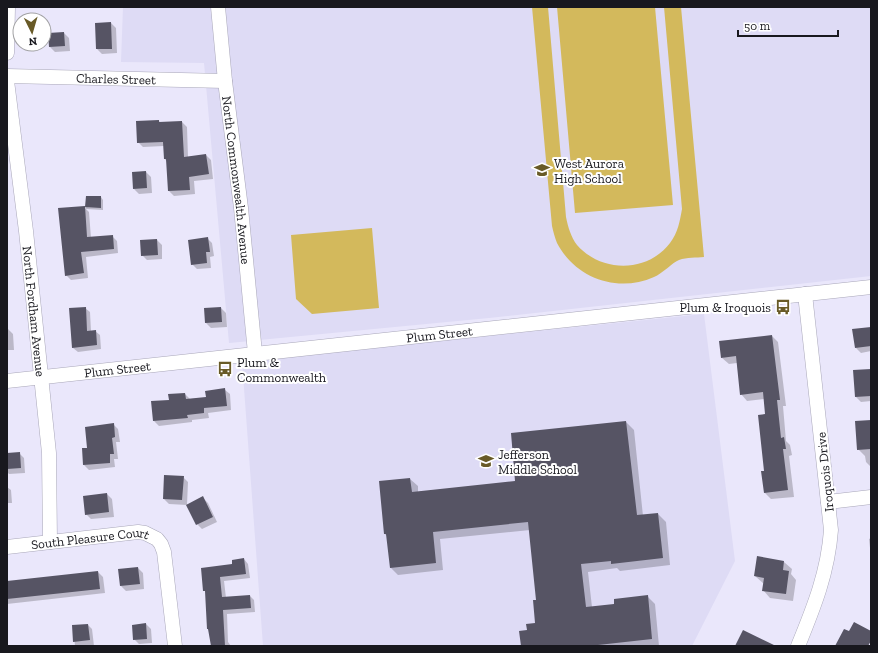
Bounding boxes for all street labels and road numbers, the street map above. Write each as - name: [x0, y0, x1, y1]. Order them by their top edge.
- street label: Charles Street: [76, 70, 156, 87]
- street label: North Commonwealth Avenue: [219, 95, 254, 265]
- street label: North Fordham Avenue: [20, 245, 49, 377]
- street label: Plum Street: [405, 323, 474, 345]
- street label: Plum Street: [83, 358, 152, 380]
- street label: Iroquois Drive: [813, 431, 837, 513]
- street label: South Pleasure Court: [30, 524, 153, 552]

